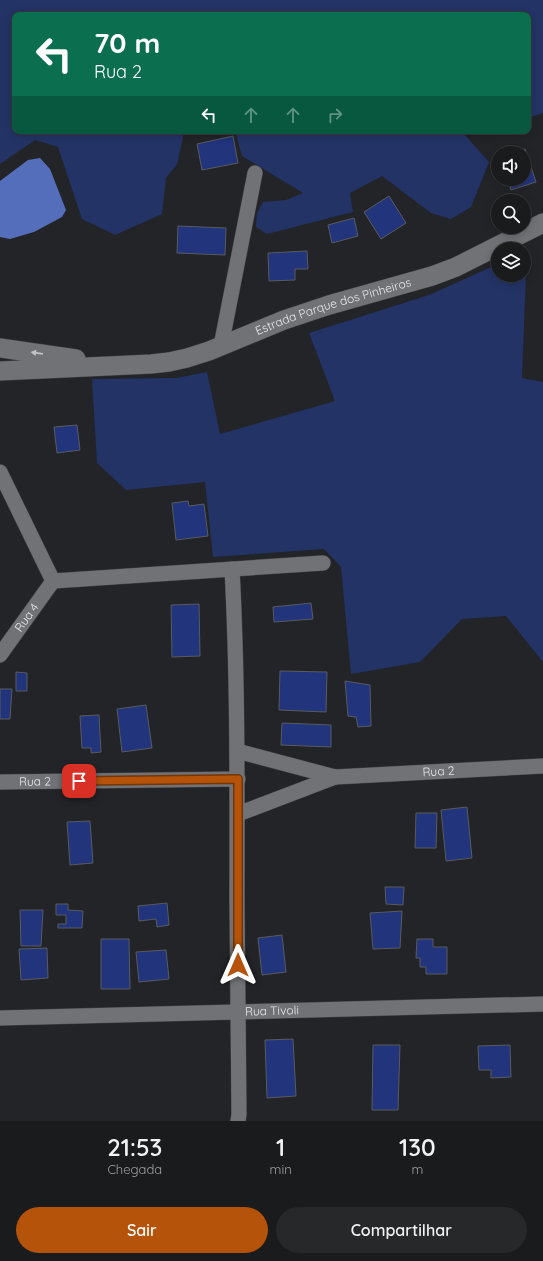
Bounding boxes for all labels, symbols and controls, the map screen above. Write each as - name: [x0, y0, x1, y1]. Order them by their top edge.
- text: 70 m: [94, 25, 160, 60]
- icon: left: [28, 28, 80, 80]
- text: Rua 2: [94, 60, 142, 83]
- icon: left: [198, 104, 220, 126]
- icon: ahead: [240, 104, 262, 126]
- icon: ahead: [282, 104, 304, 126]
- icon: right: [324, 104, 346, 126]
- map controls: [491, 146, 531, 282]
- button: sound: [491, 146, 531, 186]
- button: search: [491, 194, 531, 234]
- button: layers: [491, 242, 531, 282]
- street label: Estrada Parque dos Pinheiros: [253, 274, 413, 338]
- one-way arrow: [31, 350, 43, 356]
- street label: Rua 4: [11, 600, 42, 635]
- street label: Rua 2: [422, 763, 455, 779]
- pin: [62, 764, 96, 798]
- icon: arrive: [68, 770, 90, 792]
- street label: Rua 2: [19, 773, 51, 789]
- position arrow: [217, 944, 259, 986]
- street label: Rua Tivoli: [245, 1002, 299, 1019]
- text: 21:53: [107, 1132, 162, 1162]
- text: 1: [276, 1132, 285, 1162]
- text: 130: [399, 1132, 436, 1162]
- text: Chegada: [107, 1161, 162, 1177]
- text: min: [270, 1161, 292, 1177]
- text: m: [411, 1161, 423, 1177]
- button: Sair: [16, 1207, 268, 1253]
- button: Compartilhar: [276, 1207, 527, 1253]

